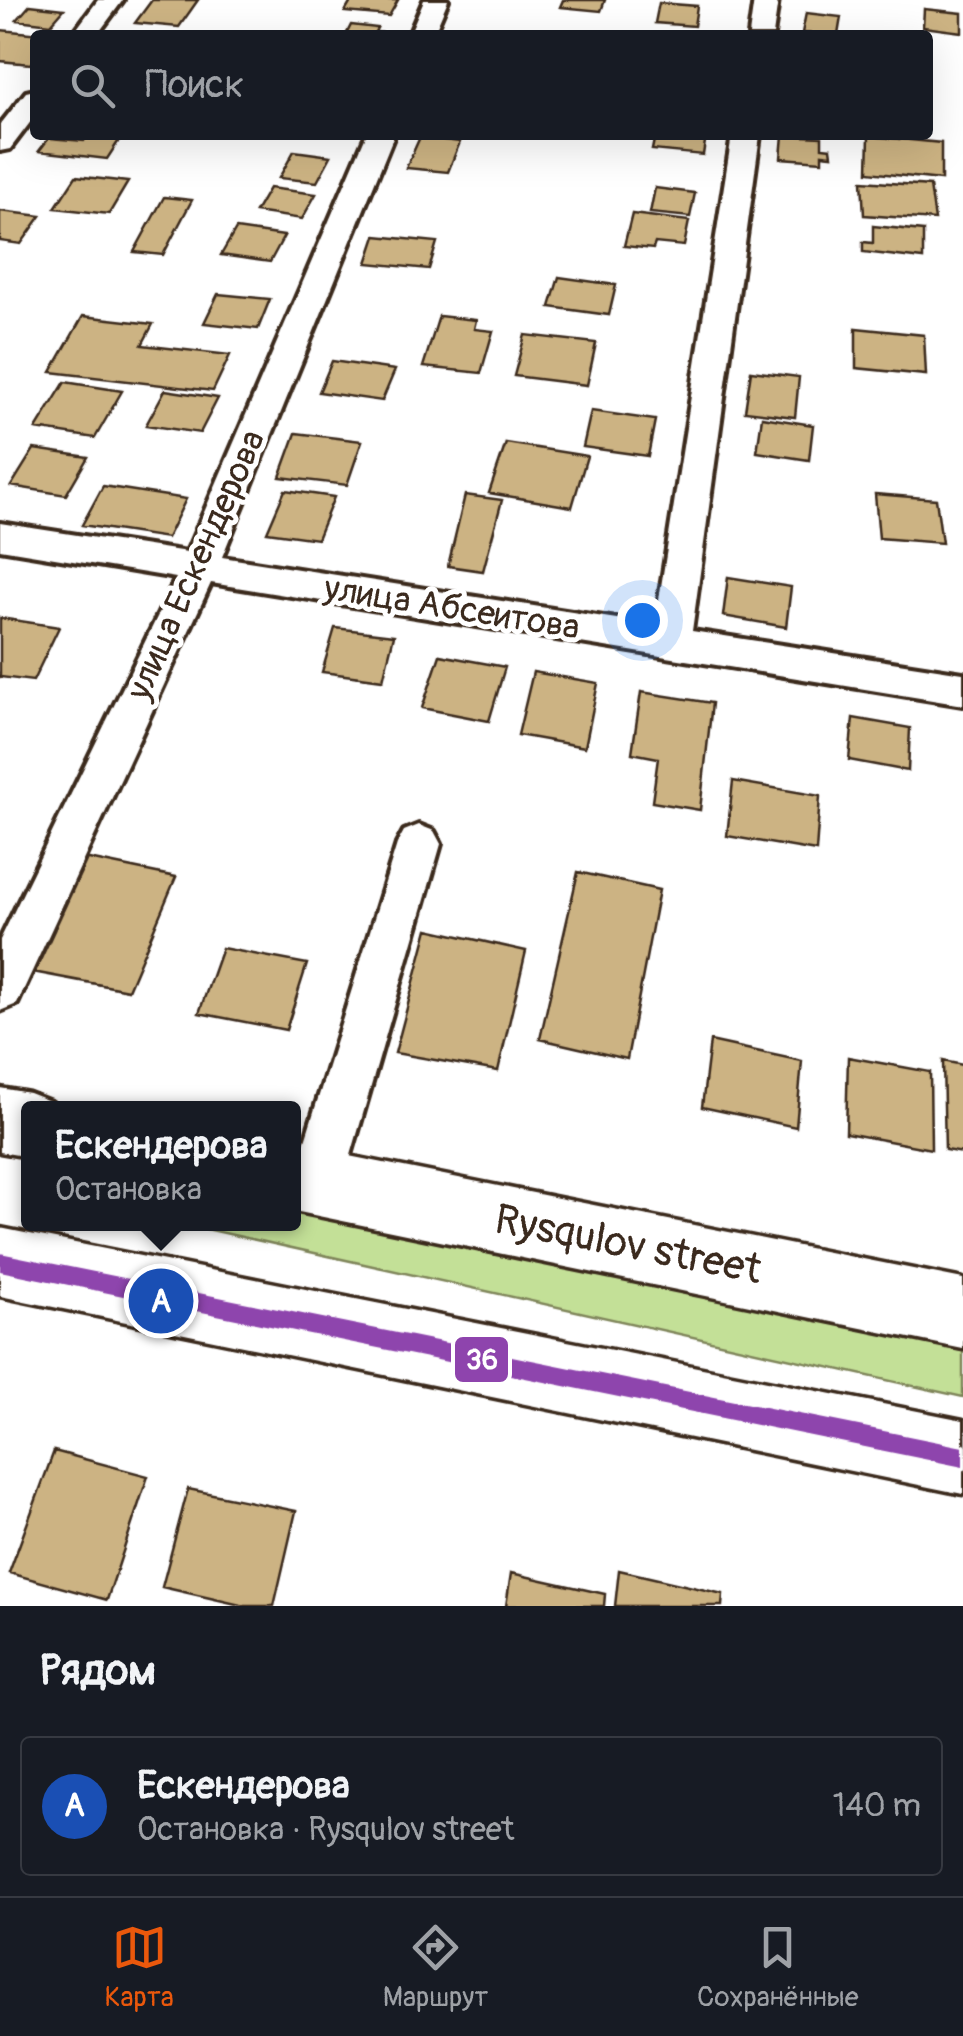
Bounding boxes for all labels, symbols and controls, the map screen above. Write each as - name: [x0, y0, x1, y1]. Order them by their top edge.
- search box: [30, 30, 933, 140]
- icon: search: [65, 58, 120, 113]
- text: Поиск: [145, 61, 244, 109]
- street label: улица Ескендерова: [116, 423, 275, 708]
- street label: улица Абсеитова: [320, 566, 583, 650]
- your location: [617, 595, 668, 646]
- popup: [21, 1101, 301, 1231]
- text: Ескендерова: [55, 1122, 267, 1170]
- text: Остановка: [55, 1170, 202, 1210]
- street label: Rysqulov street: [490, 1194, 766, 1296]
- pin: A: [128, 1264, 194, 1338]
- line badge: 36: [453, 1335, 510, 1384]
- text: 36: [466, 1343, 498, 1378]
- text: Рядом: [40, 1645, 156, 1697]
- text: Ескендерова: [137, 1762, 350, 1810]
- text: A: [64, 1786, 85, 1826]
- text: 140 m: [833, 1786, 921, 1826]
- text: Остановка · Rysqulov street: [137, 1810, 515, 1850]
- tab: Карта: [104, 1920, 174, 2015]
- tab: Маршрут: [383, 1920, 488, 2015]
- tab: Сохранённые: [697, 1920, 859, 2015]

